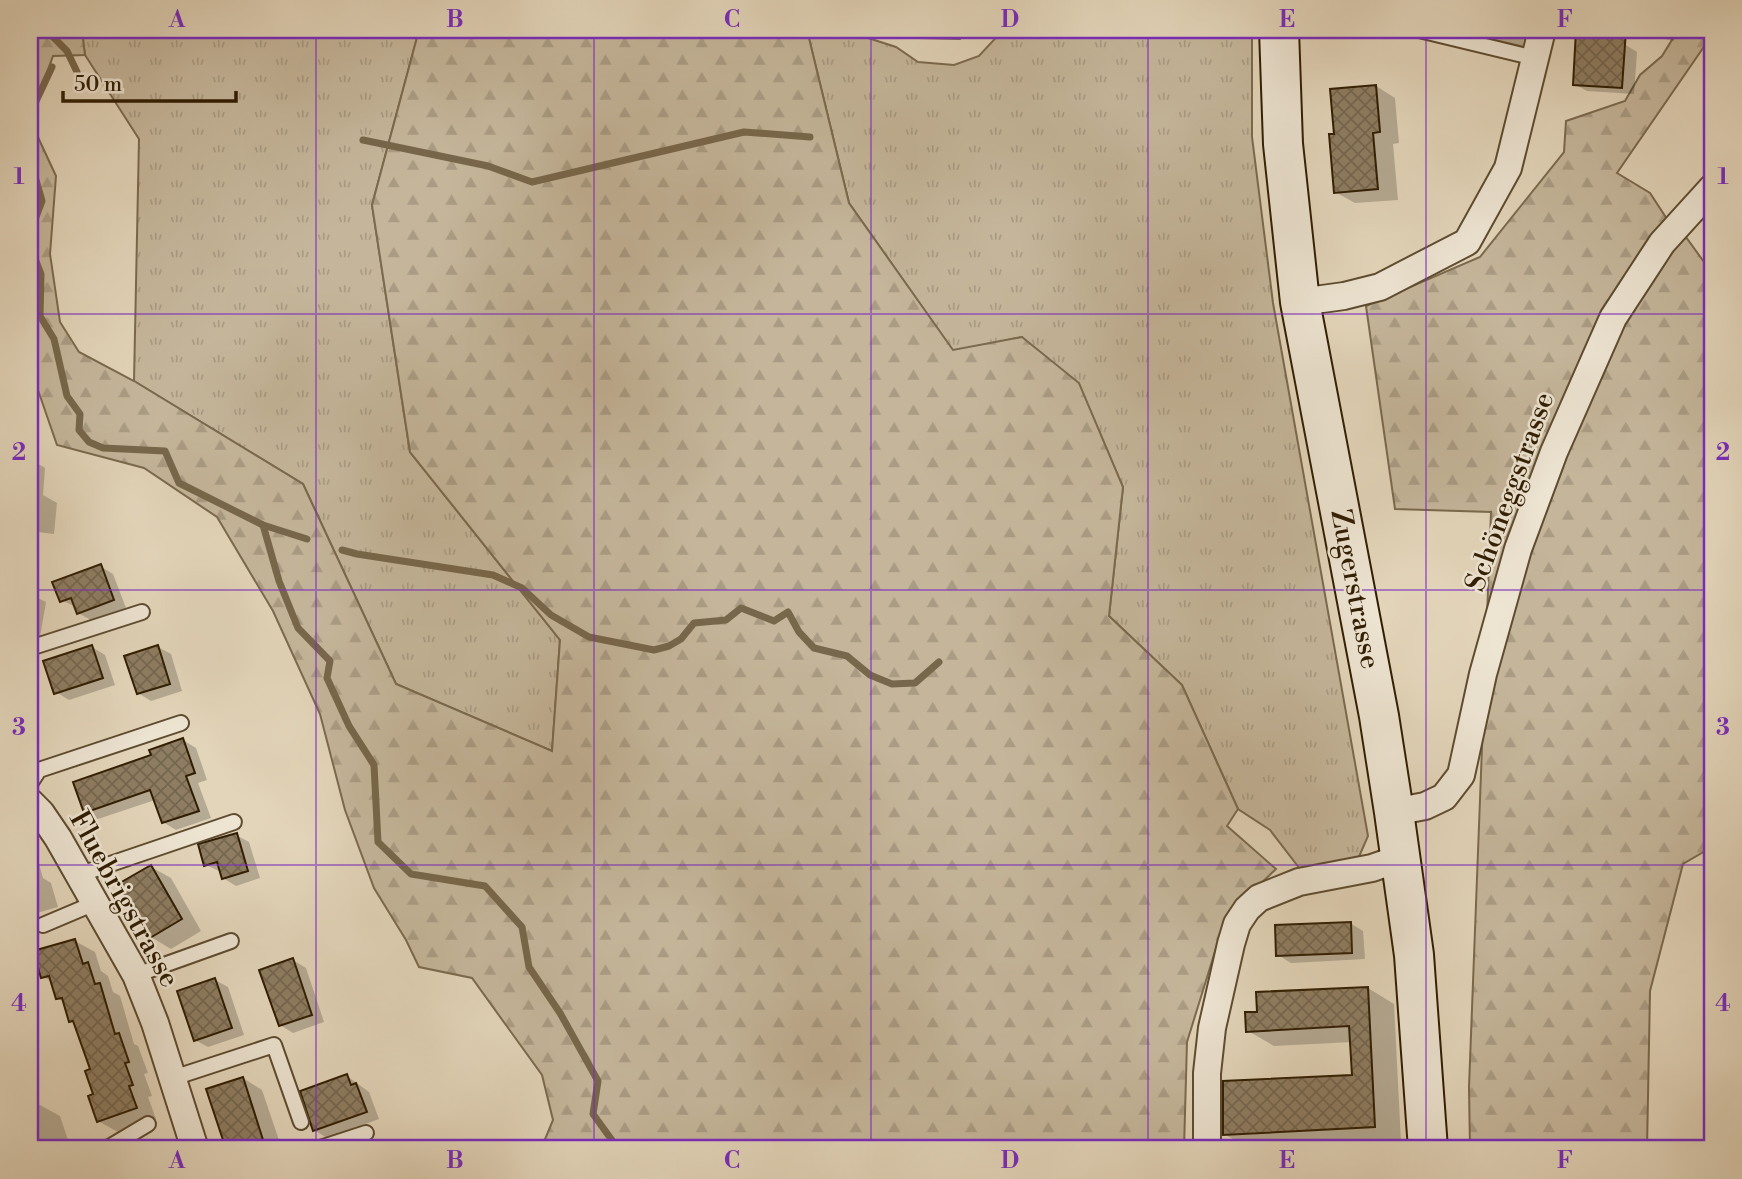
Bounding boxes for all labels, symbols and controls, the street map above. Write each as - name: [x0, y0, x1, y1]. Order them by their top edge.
- text: A: [168, 6, 186, 34]
- text: B: [446, 6, 464, 34]
- text: C: [724, 6, 740, 34]
- text: D: [1001, 6, 1019, 34]
- text: E: [1279, 6, 1295, 34]
- text: F: [1557, 6, 1573, 34]
- scale bar: [63, 60, 236, 104]
- text: 50 m: [74, 72, 122, 98]
- text: 1: [13, 163, 25, 191]
- text: 1: [1717, 163, 1729, 191]
- street label: Schöneggstrasse: [1458, 388, 1562, 596]
- text: 2: [12, 439, 26, 467]
- text: 2: [1716, 439, 1730, 467]
- street label: Zugerstrasse: [1322, 506, 1388, 672]
- text: 3: [12, 714, 26, 742]
- text: 3: [1716, 714, 1730, 742]
- street label: Fluebrigstrasse: [61, 805, 187, 993]
- text: 4: [11, 990, 27, 1018]
- text: 4: [1715, 990, 1731, 1018]
- text: A: [168, 1147, 186, 1175]
- text: B: [446, 1147, 464, 1175]
- text: C: [724, 1147, 740, 1175]
- text: D: [1001, 1147, 1019, 1175]
- text: E: [1279, 1147, 1295, 1175]
- text: F: [1557, 1147, 1573, 1175]

